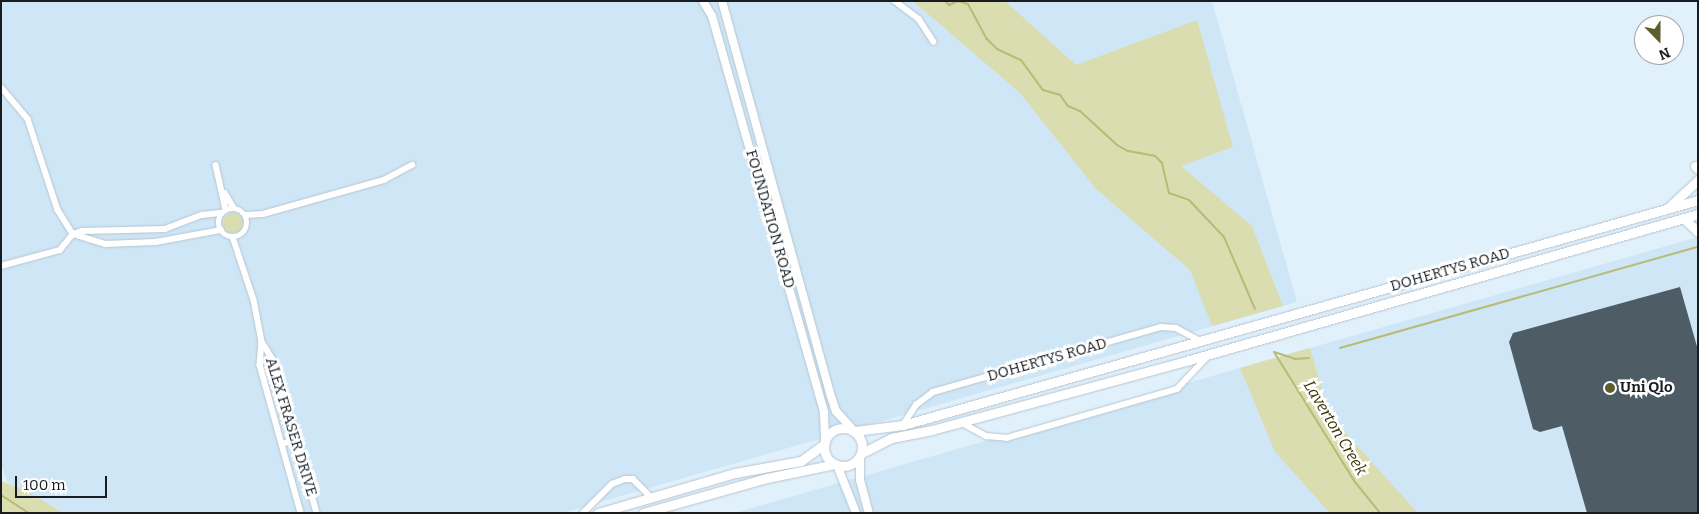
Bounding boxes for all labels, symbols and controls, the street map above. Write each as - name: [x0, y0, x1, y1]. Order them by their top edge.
- north arrow: [1634, 15, 1684, 65]
- text: N: [1656, 44, 1673, 63]
- street label: FOUNDATION ROAD: [742, 148, 798, 290]
- street label: DOHERTYS ROAD: [1388, 244, 1512, 296]
- street label: DOHERTYS ROAD: [985, 334, 1109, 386]
- street label: ALEX FRASER DRIVE: [261, 355, 321, 499]
- water label: Laverton Creek: [1299, 377, 1371, 479]
- place label: Uni Qlo: [1620, 379, 1673, 397]
- marker: Uni Qlo: [1604, 382, 1616, 394]
- scale bar: [18, 466, 110, 498]
- text: 100 m: [23, 476, 66, 494]

